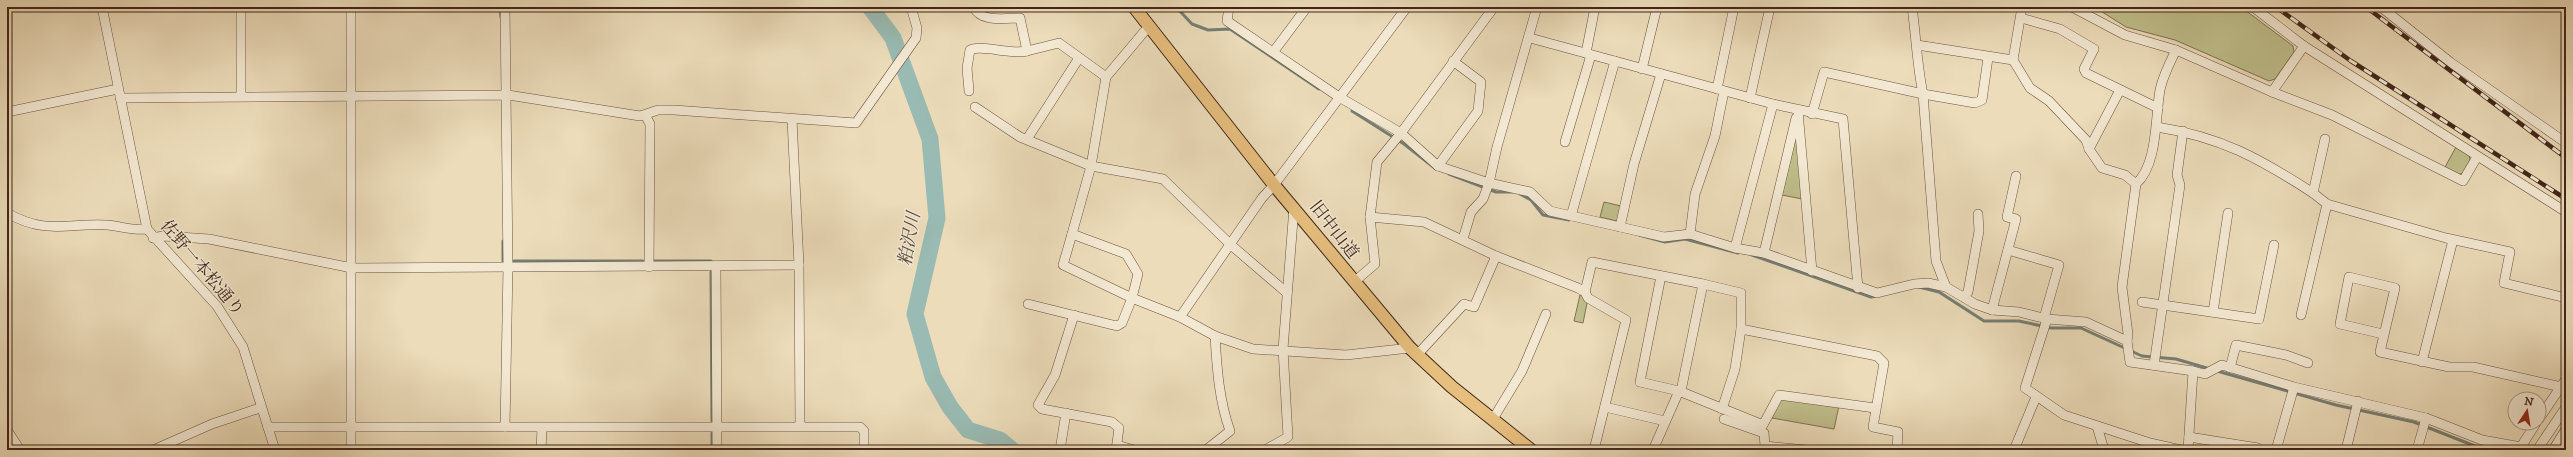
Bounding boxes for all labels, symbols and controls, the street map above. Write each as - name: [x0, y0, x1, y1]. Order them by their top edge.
- street label: 旧中山道: [1304, 196, 1364, 264]
- water label: 粕沢川: [894, 209, 926, 267]
- street label: 佐野一本松通り: [155, 215, 249, 321]
- north arrow: [2507, 391, 2547, 431]
- text: N: [2523, 394, 2535, 410]

